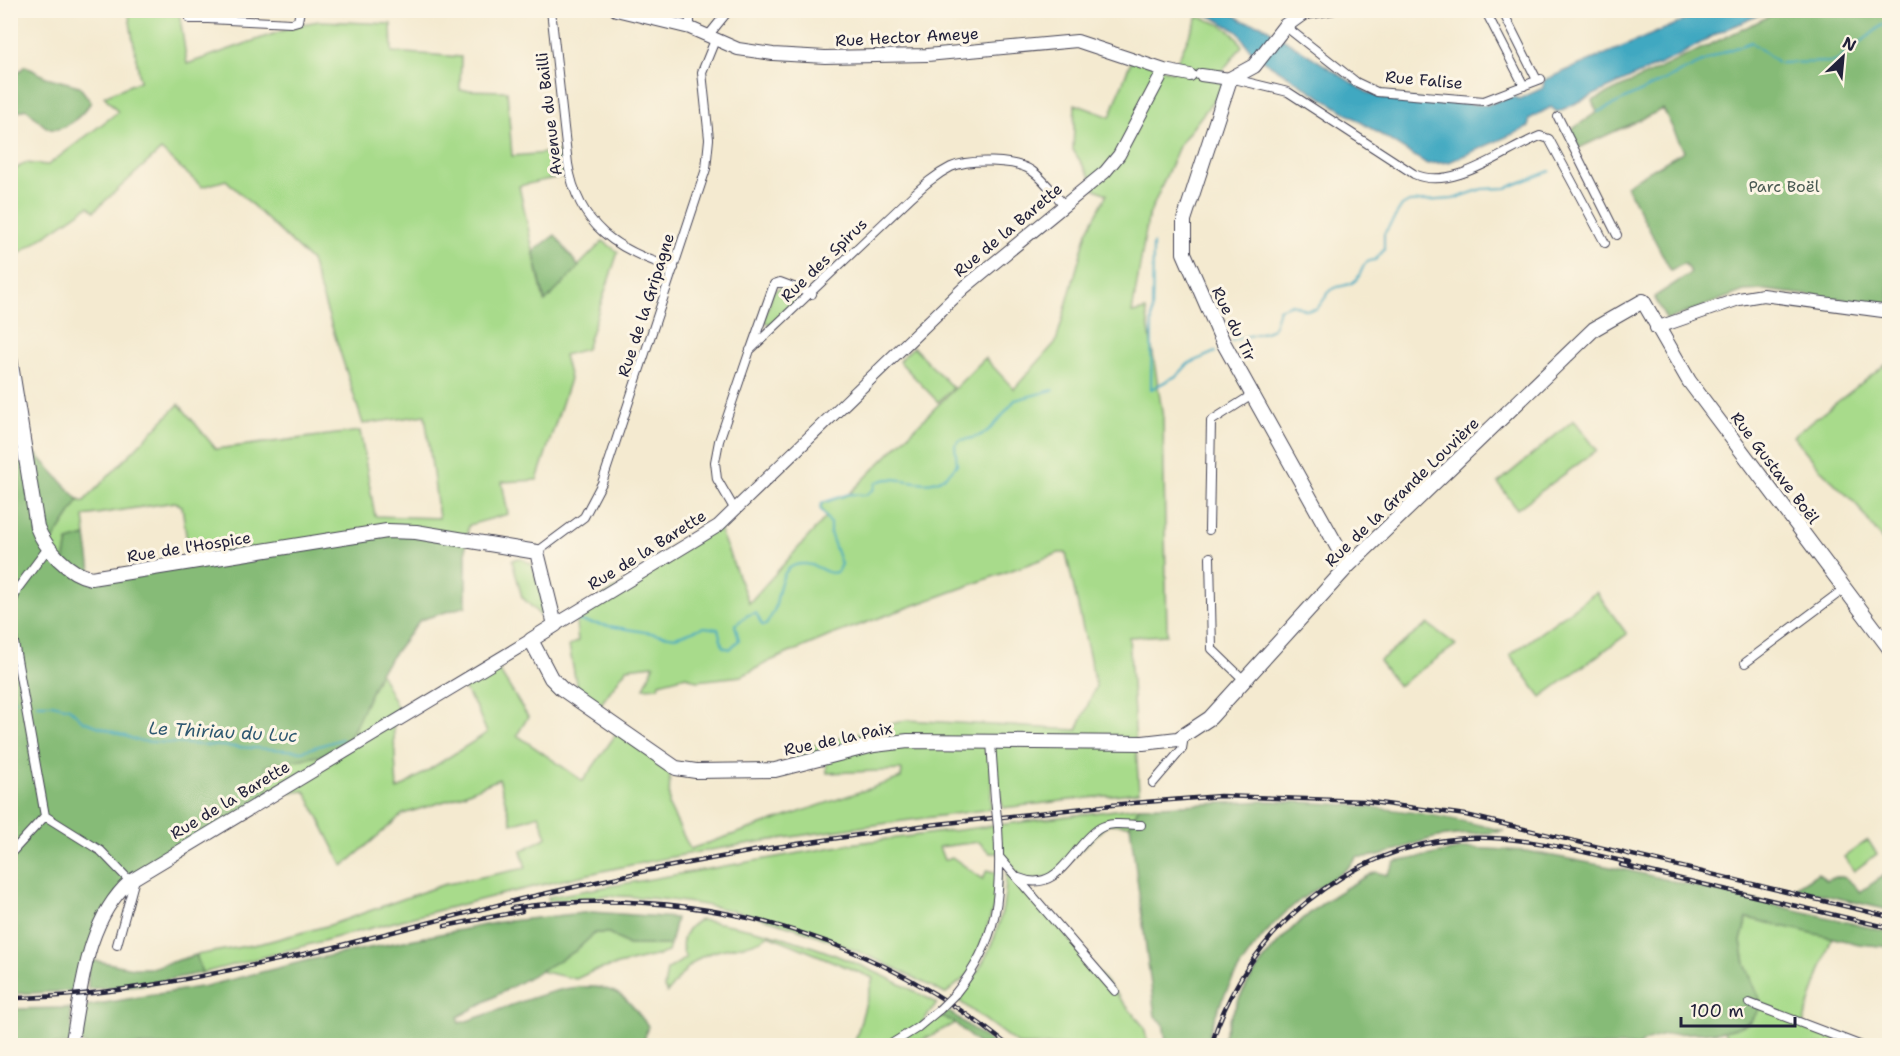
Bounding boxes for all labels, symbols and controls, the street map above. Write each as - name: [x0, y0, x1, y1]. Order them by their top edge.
- street label: Rue Hector Ameye: [835, 23, 979, 51]
- north arrow: [1813, 27, 1873, 87]
- text: N: [1839, 32, 1860, 56]
- street label: Avenue du Bailli: [531, 51, 567, 177]
- street label: Rue Falise: [1384, 66, 1464, 94]
- park label: Parc Boël: [1748, 176, 1820, 197]
- street label: Rue de la Barette: [949, 178, 1067, 282]
- street label: Rue des Spirus: [776, 213, 872, 307]
- street label: Rue de la Gripagne: [613, 230, 679, 380]
- street label: Rue du Tir: [1207, 283, 1261, 365]
- street label: Rue Gustave Boël: [1726, 408, 1824, 528]
- street label: Rue de la Grande Louvière: [1320, 413, 1484, 571]
- street label: Rue de la Barette: [584, 505, 710, 595]
- street label: Rue de l'Hospice: [126, 527, 252, 567]
- water label: Le Thiriau du Luc: [148, 716, 298, 748]
- street label: Rue de la Paix: [782, 717, 894, 761]
- street label: Rue de la Barette: [166, 756, 294, 844]
- scale bar: [1681, 990, 1795, 1028]
- text: 100 m: [1690, 999, 1744, 1023]

